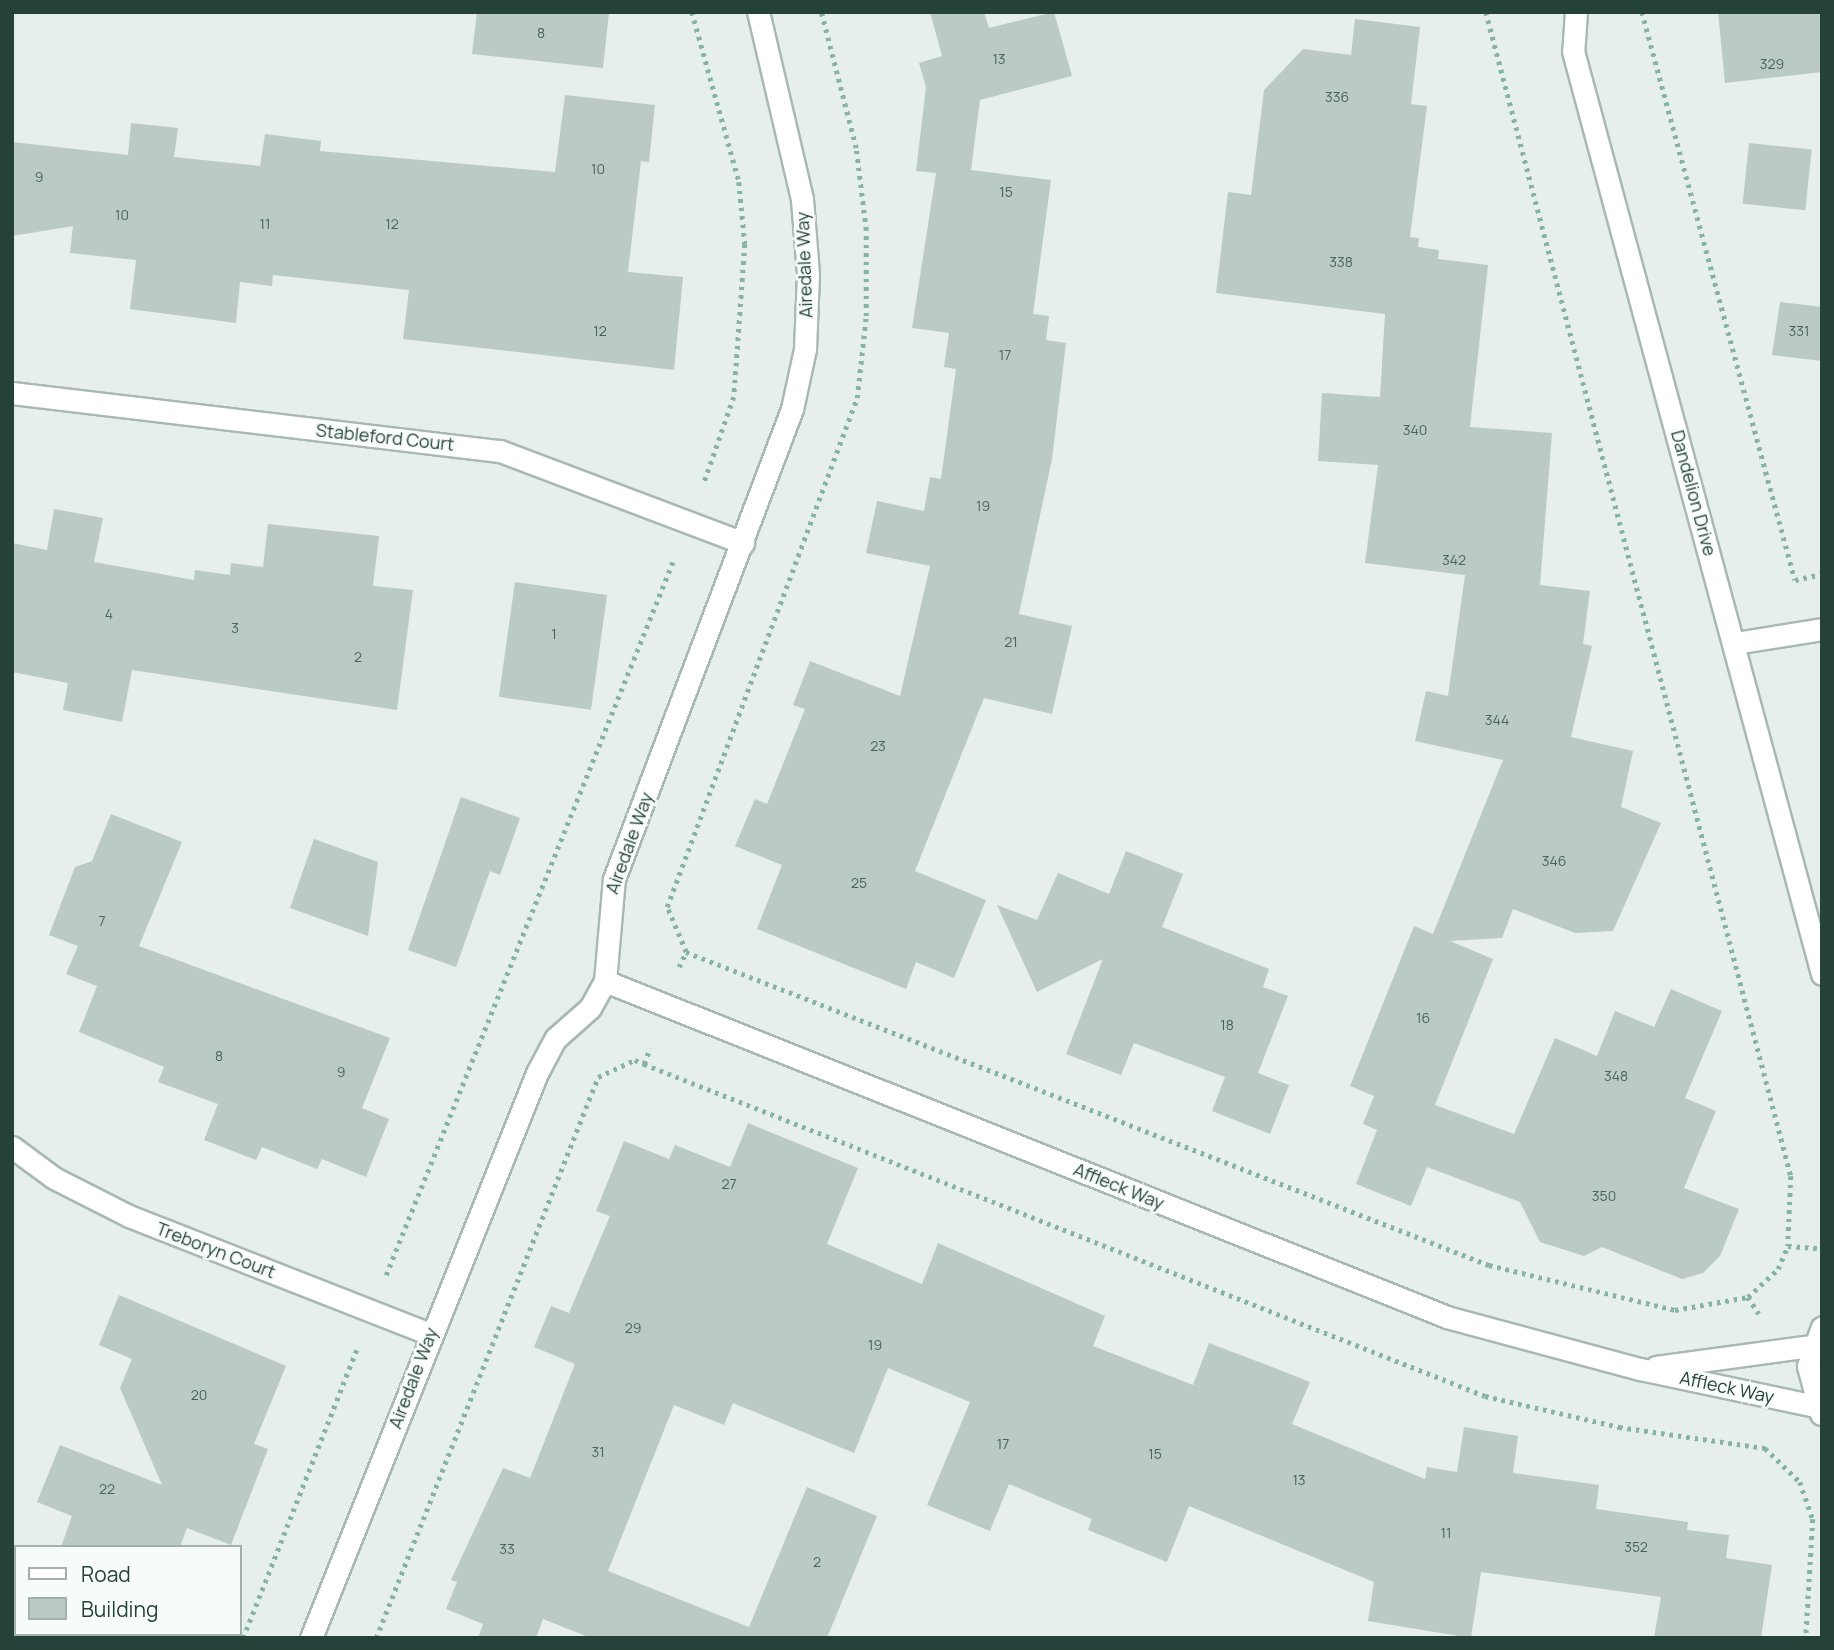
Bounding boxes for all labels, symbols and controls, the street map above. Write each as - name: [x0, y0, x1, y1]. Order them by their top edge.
- house number: 8: [537, 25, 545, 41]
- house number: 13: [992, 51, 1006, 67]
- house number: 329: [1760, 56, 1784, 72]
- house number: 336: [1325, 89, 1349, 105]
- house number: 10: [591, 161, 605, 177]
- house number: 9: [35, 169, 43, 185]
- house number: 15: [999, 184, 1013, 200]
- house number: 10: [115, 207, 129, 223]
- street label: Airedale Way: [791, 211, 817, 319]
- house number: 11: [260, 216, 270, 232]
- house number: 12: [385, 216, 399, 232]
- house number: 338: [1329, 254, 1353, 270]
- house number: 12: [593, 323, 607, 339]
- house number: 331: [1789, 323, 1809, 339]
- house number: 17: [999, 347, 1011, 363]
- street label: Stableford Court: [315, 419, 455, 455]
- house number: 340: [1403, 422, 1427, 438]
- street label: Dandelion Drive: [1667, 428, 1721, 558]
- house number: 19: [976, 498, 990, 514]
- house number: 342: [1442, 552, 1466, 568]
- house number: 4: [105, 606, 113, 622]
- house number: 3: [231, 620, 239, 636]
- house number: 1: [551, 626, 557, 642]
- house number: 21: [1004, 634, 1018, 650]
- house number: 2: [354, 649, 362, 665]
- house number: 344: [1485, 712, 1509, 728]
- house number: 23: [870, 738, 886, 754]
- street label: Airedale Way: [601, 789, 657, 897]
- house number: 346: [1542, 853, 1566, 869]
- house number: 25: [851, 875, 867, 891]
- house number: 7: [98, 913, 106, 929]
- house number: 16: [1416, 1010, 1430, 1026]
- house number: 18: [1220, 1017, 1234, 1033]
- house number: 8: [215, 1048, 223, 1064]
- house number: 9: [337, 1064, 345, 1080]
- house number: 348: [1604, 1068, 1628, 1084]
- street label: Affleck Way: [1071, 1158, 1167, 1214]
- house number: 27: [721, 1176, 737, 1192]
- house number: 350: [1592, 1188, 1616, 1204]
- street label: Treboryn Court: [153, 1217, 279, 1283]
- house number: 29: [625, 1320, 641, 1336]
- street label: Airedale Way: [384, 1324, 442, 1432]
- house number: 19: [868, 1337, 882, 1353]
- street label: Affleck Way: [1678, 1366, 1776, 1408]
- house number: 20: [191, 1387, 207, 1403]
- house number: 17: [997, 1436, 1009, 1452]
- house number: 31: [591, 1444, 605, 1460]
- house number: 15: [1148, 1446, 1162, 1462]
- house number: 13: [1292, 1472, 1306, 1488]
- house number: 22: [99, 1481, 115, 1497]
- house number: 11: [1441, 1525, 1451, 1541]
- house number: 352: [1624, 1539, 1648, 1555]
- house number: 33: [499, 1541, 515, 1557]
- legend: [14, 1545, 242, 1636]
- house number: 2: [813, 1554, 821, 1570]
- text: Road: [81, 1560, 131, 1588]
- text: Building: [81, 1595, 158, 1623]

